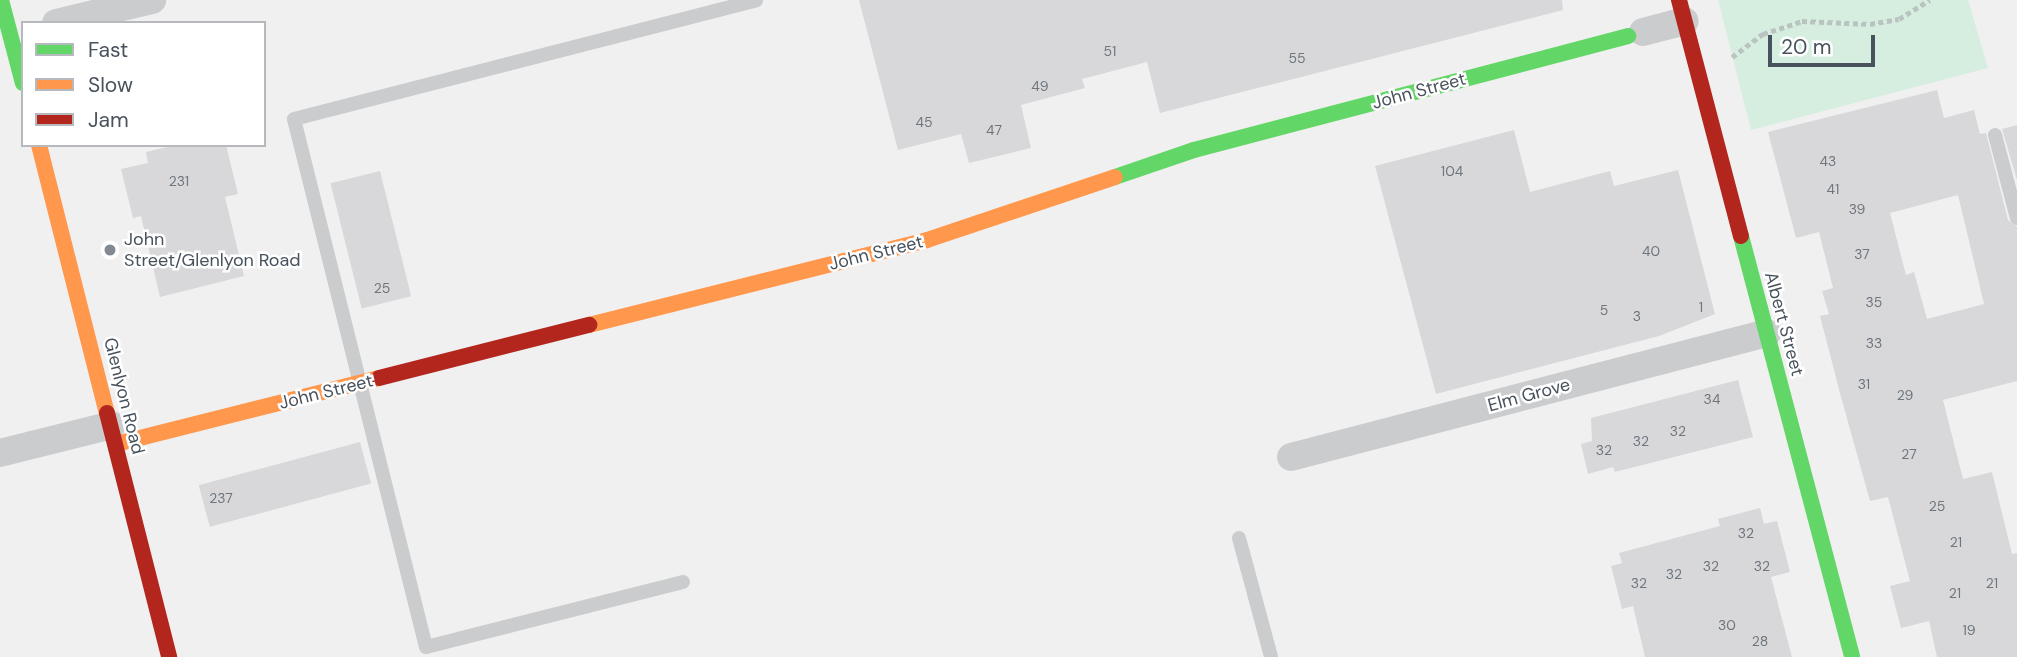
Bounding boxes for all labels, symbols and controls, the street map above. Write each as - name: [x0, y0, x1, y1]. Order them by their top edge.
- legend: [21, 21, 266, 147]
- scale bar: [1772, 21, 1879, 65]
- text: 20 m: [1781, 33, 1832, 61]
- text: Fast: [88, 36, 128, 64]
- house number: 51: [1104, 43, 1116, 59]
- house number: 55: [1288, 50, 1306, 66]
- street label: John Street: [1370, 68, 1468, 114]
- text: Slow: [88, 71, 133, 99]
- house number: 49: [1031, 78, 1049, 94]
- text: Jam: [88, 106, 129, 134]
- house number: 45: [915, 114, 933, 130]
- house number: 47: [986, 122, 1002, 138]
- house number: 43: [1820, 153, 1836, 169]
- house number: 104: [1441, 163, 1463, 179]
- house number: 231: [169, 173, 189, 189]
- house number: 41: [1827, 181, 1839, 197]
- house number: 39: [1849, 201, 1865, 217]
- place label: John Street/Glenlyon Road: [124, 229, 301, 272]
- street label: John Street: [827, 231, 925, 275]
- marker: John Street/Glenlyon Road: [102, 242, 118, 258]
- house number: 40: [1642, 243, 1660, 259]
- house number: 37: [1854, 246, 1870, 262]
- street label: Albert Street: [1760, 270, 1808, 378]
- house number: 25: [374, 280, 390, 296]
- house number: 35: [1866, 294, 1882, 310]
- house number: 1: [1699, 299, 1703, 315]
- house number: 5: [1600, 302, 1608, 318]
- house number: 3: [1633, 308, 1641, 324]
- house number: 33: [1866, 335, 1882, 351]
- street label: Glenlyon Road: [99, 336, 149, 456]
- street label: John Street: [277, 370, 375, 414]
- street label: Elm Grove: [1485, 374, 1573, 416]
- house number: 31: [1858, 376, 1870, 392]
- house number: 29: [1897, 387, 1913, 403]
- house number: 34: [1704, 391, 1720, 407]
- house number: 32: [1670, 423, 1686, 439]
- house number: 32: [1633, 433, 1649, 449]
- house number: 32: [1596, 442, 1612, 458]
- house number: 27: [1901, 446, 1917, 462]
- house number: 237: [209, 490, 233, 506]
- house number: 25: [1929, 498, 1945, 514]
- house number: 32: [1738, 525, 1754, 541]
- house number: 21: [1950, 534, 1962, 550]
- house number: 32: [1703, 558, 1719, 574]
- house number: 32: [1754, 558, 1770, 574]
- house number: 32: [1666, 566, 1682, 582]
- house number: 32: [1631, 575, 1647, 591]
- house number: 21: [1986, 575, 1998, 591]
- house number: 21: [1949, 585, 1961, 601]
- house number: 30: [1718, 617, 1736, 633]
- house number: 19: [1962, 622, 1976, 638]
- house number: 28: [1752, 633, 1768, 649]

